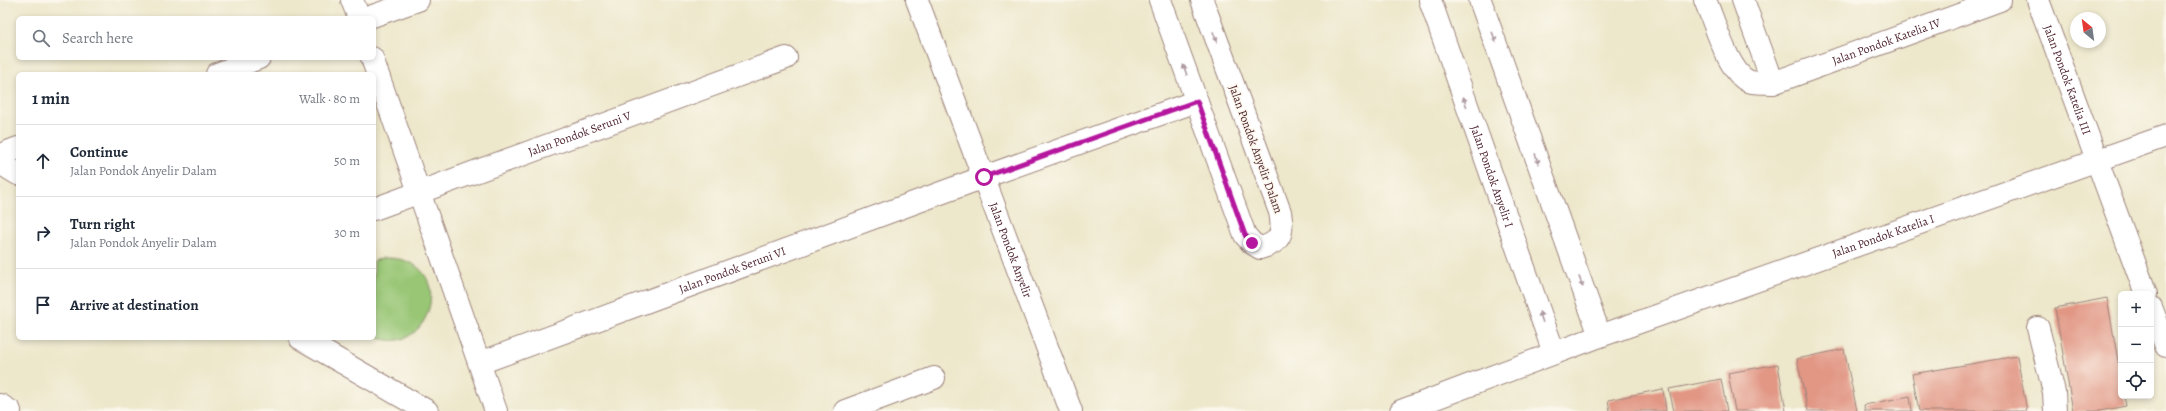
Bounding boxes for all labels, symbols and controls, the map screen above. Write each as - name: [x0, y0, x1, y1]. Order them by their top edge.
- north arrow: [2070, 12, 2106, 48]
- street label: Jalan Pondok Katelia IV: [1830, 14, 1943, 69]
- search box: [16, 16, 376, 60]
- street label: Jalan Pondok Katelia III: [2040, 23, 2095, 137]
- icon: search: [30, 27, 52, 49]
- text: Search here: [62, 28, 133, 48]
- one-way arrow: [1213, 31, 1219, 43]
- one-way arrow: [1491, 31, 1497, 43]
- one-way arrow: [1182, 63, 1188, 75]
- street label: Jalan Pondok Anyelir Dalam: [1225, 83, 1287, 215]
- text: 1 min: [32, 87, 70, 110]
- text: Walk · 80 m: [299, 90, 360, 107]
- one-way arrow: [1462, 95, 1468, 107]
- street label: Jalan Pondok Seruni V: [526, 107, 634, 160]
- street label: Jalan Pondok Anyelir I: [1467, 123, 1517, 230]
- text: Continue: [70, 142, 128, 162]
- icon: ahead: [32, 150, 54, 172]
- text: 50 m: [334, 152, 360, 169]
- one-way arrow: [1534, 154, 1540, 166]
- text: Jalan Pondok Anyelir Dalam: [70, 162, 217, 179]
- route start: [975, 168, 993, 186]
- street label: Jalan Pondok Anyelir: [986, 200, 1036, 300]
- street label: Jalan Pondok Katelia I: [1830, 211, 1936, 261]
- text: Turn right: [70, 214, 135, 234]
- icon: right: [32, 222, 54, 244]
- text: 30 m: [334, 224, 360, 241]
- text: Jalan Pondok Anyelir Dalam: [70, 234, 217, 251]
- route end: [1243, 234, 1261, 252]
- street label: Jalan Pondok Seruni VI: [677, 243, 788, 297]
- one-way arrow: [1578, 276, 1584, 288]
- map controls: [2118, 291, 2154, 399]
- button: +: [2118, 291, 2154, 327]
- icon: arrive: [32, 294, 54, 316]
- text: Arrive at destination: [70, 295, 199, 315]
- one-way arrow: [1538, 310, 1544, 322]
- button: −: [2118, 327, 2154, 363]
- button: locate: [2118, 363, 2154, 399]

